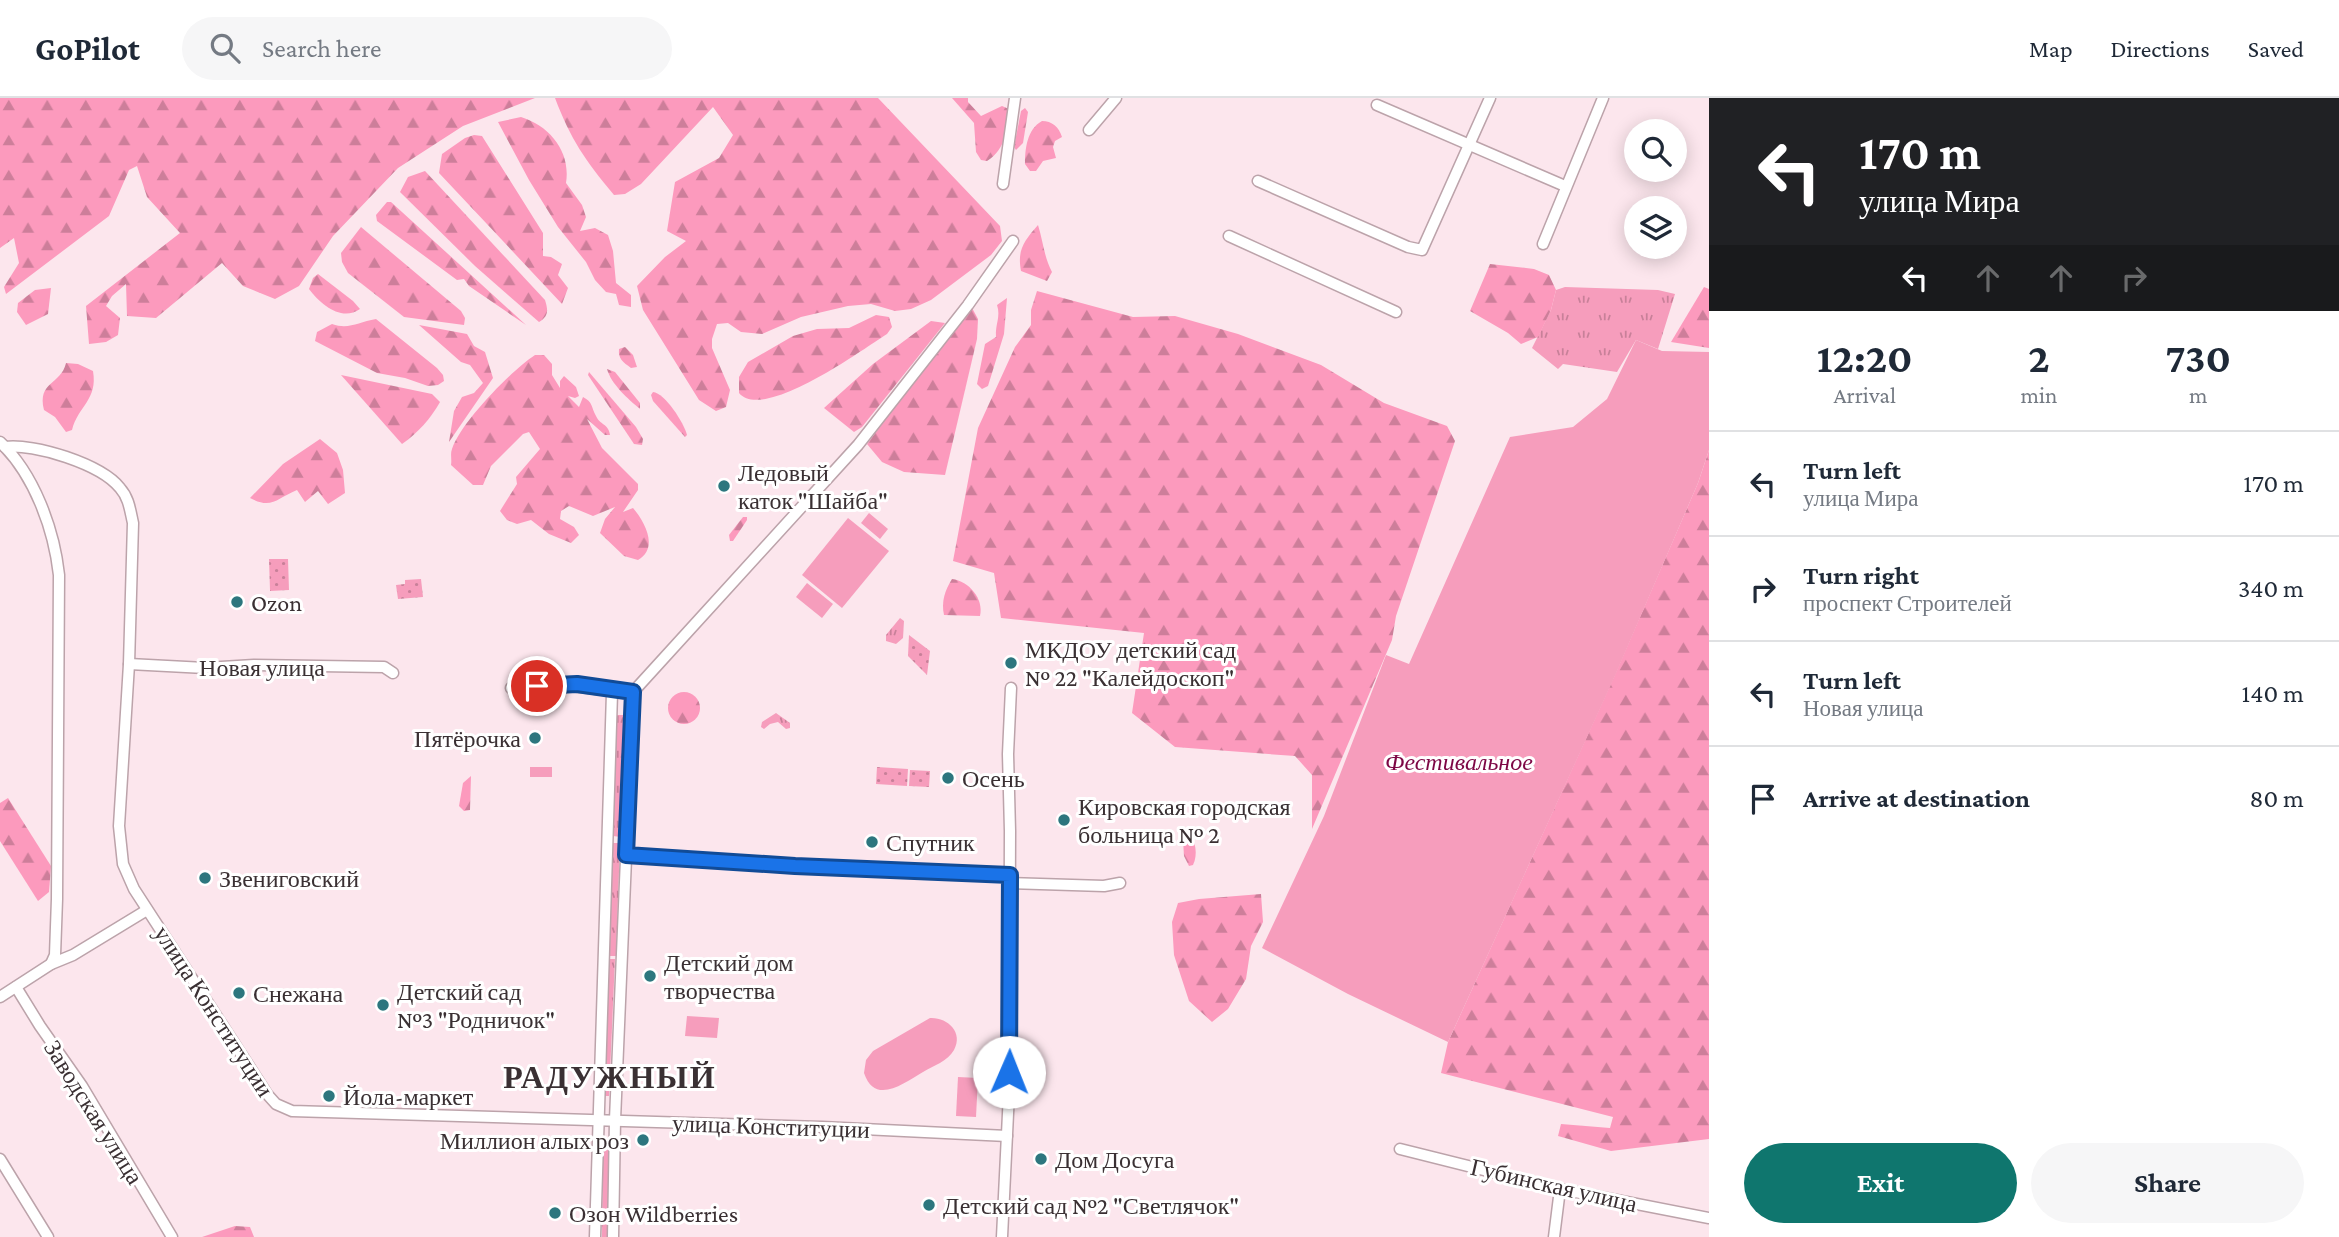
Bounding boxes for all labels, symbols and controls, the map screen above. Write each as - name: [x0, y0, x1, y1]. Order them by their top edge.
- search box: [182, 17, 672, 80]
- icon: search: [206, 29, 244, 67]
- text: GoPilot: [35, 30, 140, 67]
- text: Search here: [262, 34, 381, 63]
- text: Map: [2029, 35, 2073, 62]
- text: Directions: [2111, 35, 2210, 62]
- text: Saved: [2248, 35, 2304, 62]
- map controls: [1624, 119, 1687, 259]
- button: search: [1624, 119, 1687, 182]
- text: 170 m: [1859, 125, 1981, 180]
- icon: left: [1744, 126, 1835, 217]
- text: улица Мира: [1859, 183, 2020, 219]
- button: layers: [1624, 196, 1687, 259]
- icon: left: [1896, 259, 1934, 297]
- icon: ahead: [1969, 259, 2007, 297]
- icon: ahead: [2042, 259, 2080, 297]
- icon: right: [2115, 259, 2153, 297]
- text: 12:20: [1817, 334, 1913, 381]
- text: 2: [2028, 334, 2050, 381]
- text: 730: [2165, 334, 2231, 381]
- text: Arrival: [1833, 382, 1896, 408]
- text: min: [2020, 382, 2057, 408]
- text: m: [2189, 382, 2207, 408]
- text: Turn left: [1803, 456, 1901, 485]
- place label: Ледовый каток "Шайба": [738, 459, 888, 514]
- icon: left: [1744, 465, 1782, 503]
- text: 170 m: [2243, 469, 2304, 498]
- marker: Ледовый каток "Шайба": [716, 478, 732, 494]
- text: улица Мира: [1803, 485, 1919, 511]
- text: Turn right: [1803, 561, 1919, 590]
- icon: right: [1744, 570, 1782, 608]
- text: 340 m: [2238, 574, 2304, 603]
- place label: Ozon: [251, 589, 302, 616]
- text: проспект Строителей: [1803, 590, 2012, 616]
- marker: Ozon: [229, 594, 245, 610]
- place label: МКДОУ детский сад № 22 "Калейдоскоп": [1025, 636, 1236, 691]
- street label: Новая улица: [199, 654, 325, 681]
- marker: МКДОУ детский сад № 22 "Калейдоскоп": [1003, 655, 1019, 671]
- pin: [507, 656, 567, 716]
- text: Turn left: [1803, 666, 1901, 695]
- icon: arrive: [518, 667, 556, 705]
- icon: left: [1744, 675, 1782, 713]
- text: 140 m: [2242, 679, 2304, 708]
- text: Новая улица: [1803, 695, 1924, 721]
- place label: Пятёрочка: [414, 725, 521, 752]
- marker: Пятёрочка: [527, 730, 543, 746]
- park label: Фестивальное: [1385, 748, 1533, 775]
- place label: Осень: [962, 765, 1025, 792]
- marker: Осень: [940, 770, 956, 786]
- icon: arrive: [1744, 780, 1782, 818]
- text: Arrive at destination: [1803, 784, 2030, 813]
- text: 80 m: [2250, 784, 2304, 813]
- place label: Кировская городская больница № 2: [1078, 793, 1291, 848]
- marker: Кировская городская больница № 2: [1056, 812, 1072, 828]
- place label: Спутник: [886, 829, 975, 856]
- marker: Спутник: [864, 834, 880, 850]
- place label: Звениговский: [219, 865, 359, 892]
- marker: Звениговский: [197, 870, 213, 886]
- street label: улица Конституции: [149, 921, 279, 1102]
- place label: Детский дом творчества: [664, 949, 794, 1004]
- marker: Детский дом творчества: [642, 968, 658, 984]
- place label: Детский сад №3 "Родничок": [397, 978, 555, 1033]
- place label: Снежана: [253, 980, 344, 1007]
- marker: Снежана: [231, 985, 247, 1001]
- marker: Детский сад №3 "Родничок": [375, 997, 391, 1013]
- street label: Заводская улица: [39, 1035, 149, 1189]
- position arrow: [972, 1035, 1046, 1109]
- district label: РАДУЖНЫЙ: [503, 1059, 717, 1095]
- place label: Йола-маркет: [343, 1083, 474, 1110]
- marker: Йола-маркет: [321, 1088, 337, 1104]
- street label: улица Конституции: [672, 1109, 871, 1143]
- place label: Миллион алых роз: [440, 1127, 629, 1154]
- marker: Миллион алых роз: [635, 1132, 651, 1148]
- button: Exit: [1744, 1143, 2017, 1223]
- button: Share: [2031, 1143, 2304, 1223]
- place label: Дом Досуга: [1055, 1146, 1175, 1173]
- marker: Дом Досуга: [1033, 1151, 1049, 1167]
- street label: Губинская улица: [1468, 1153, 1640, 1217]
- place label: Детский сад №2 "Светлячок": [943, 1192, 1239, 1219]
- marker: Детский сад №2 "Светлячок": [921, 1197, 937, 1213]
- place label: Озон Wildberries: [569, 1200, 738, 1227]
- marker: Озон Wildberries: [547, 1205, 563, 1221]

